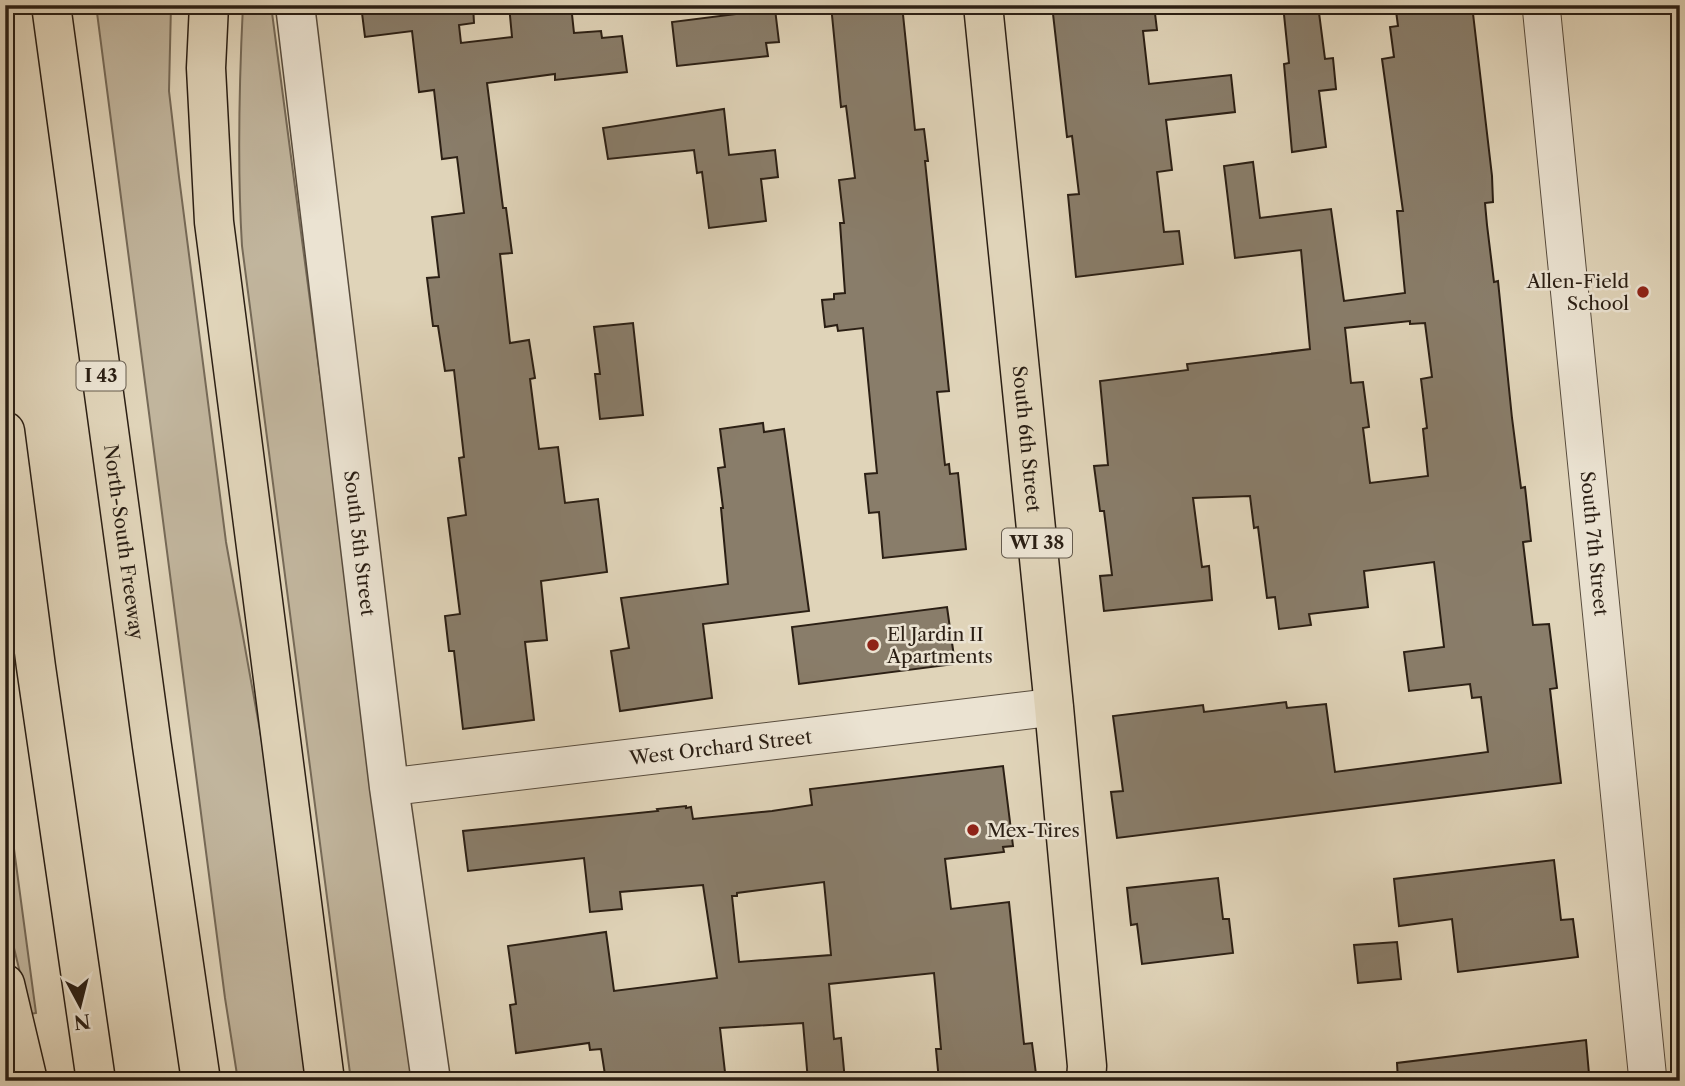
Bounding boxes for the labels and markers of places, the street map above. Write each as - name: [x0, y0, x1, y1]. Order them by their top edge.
- place label: Allen-Field School: [1526, 270, 1629, 315]
- marker: Allen-Field School: [1635, 284, 1651, 300]
- place label: El Jardin II Apartments: [886, 623, 993, 668]
- marker: El Jardin II Apartments: [865, 637, 881, 653]
- place label: Mex-Tires: [987, 819, 1080, 842]
- marker: Mex-Tires: [965, 822, 981, 838]

